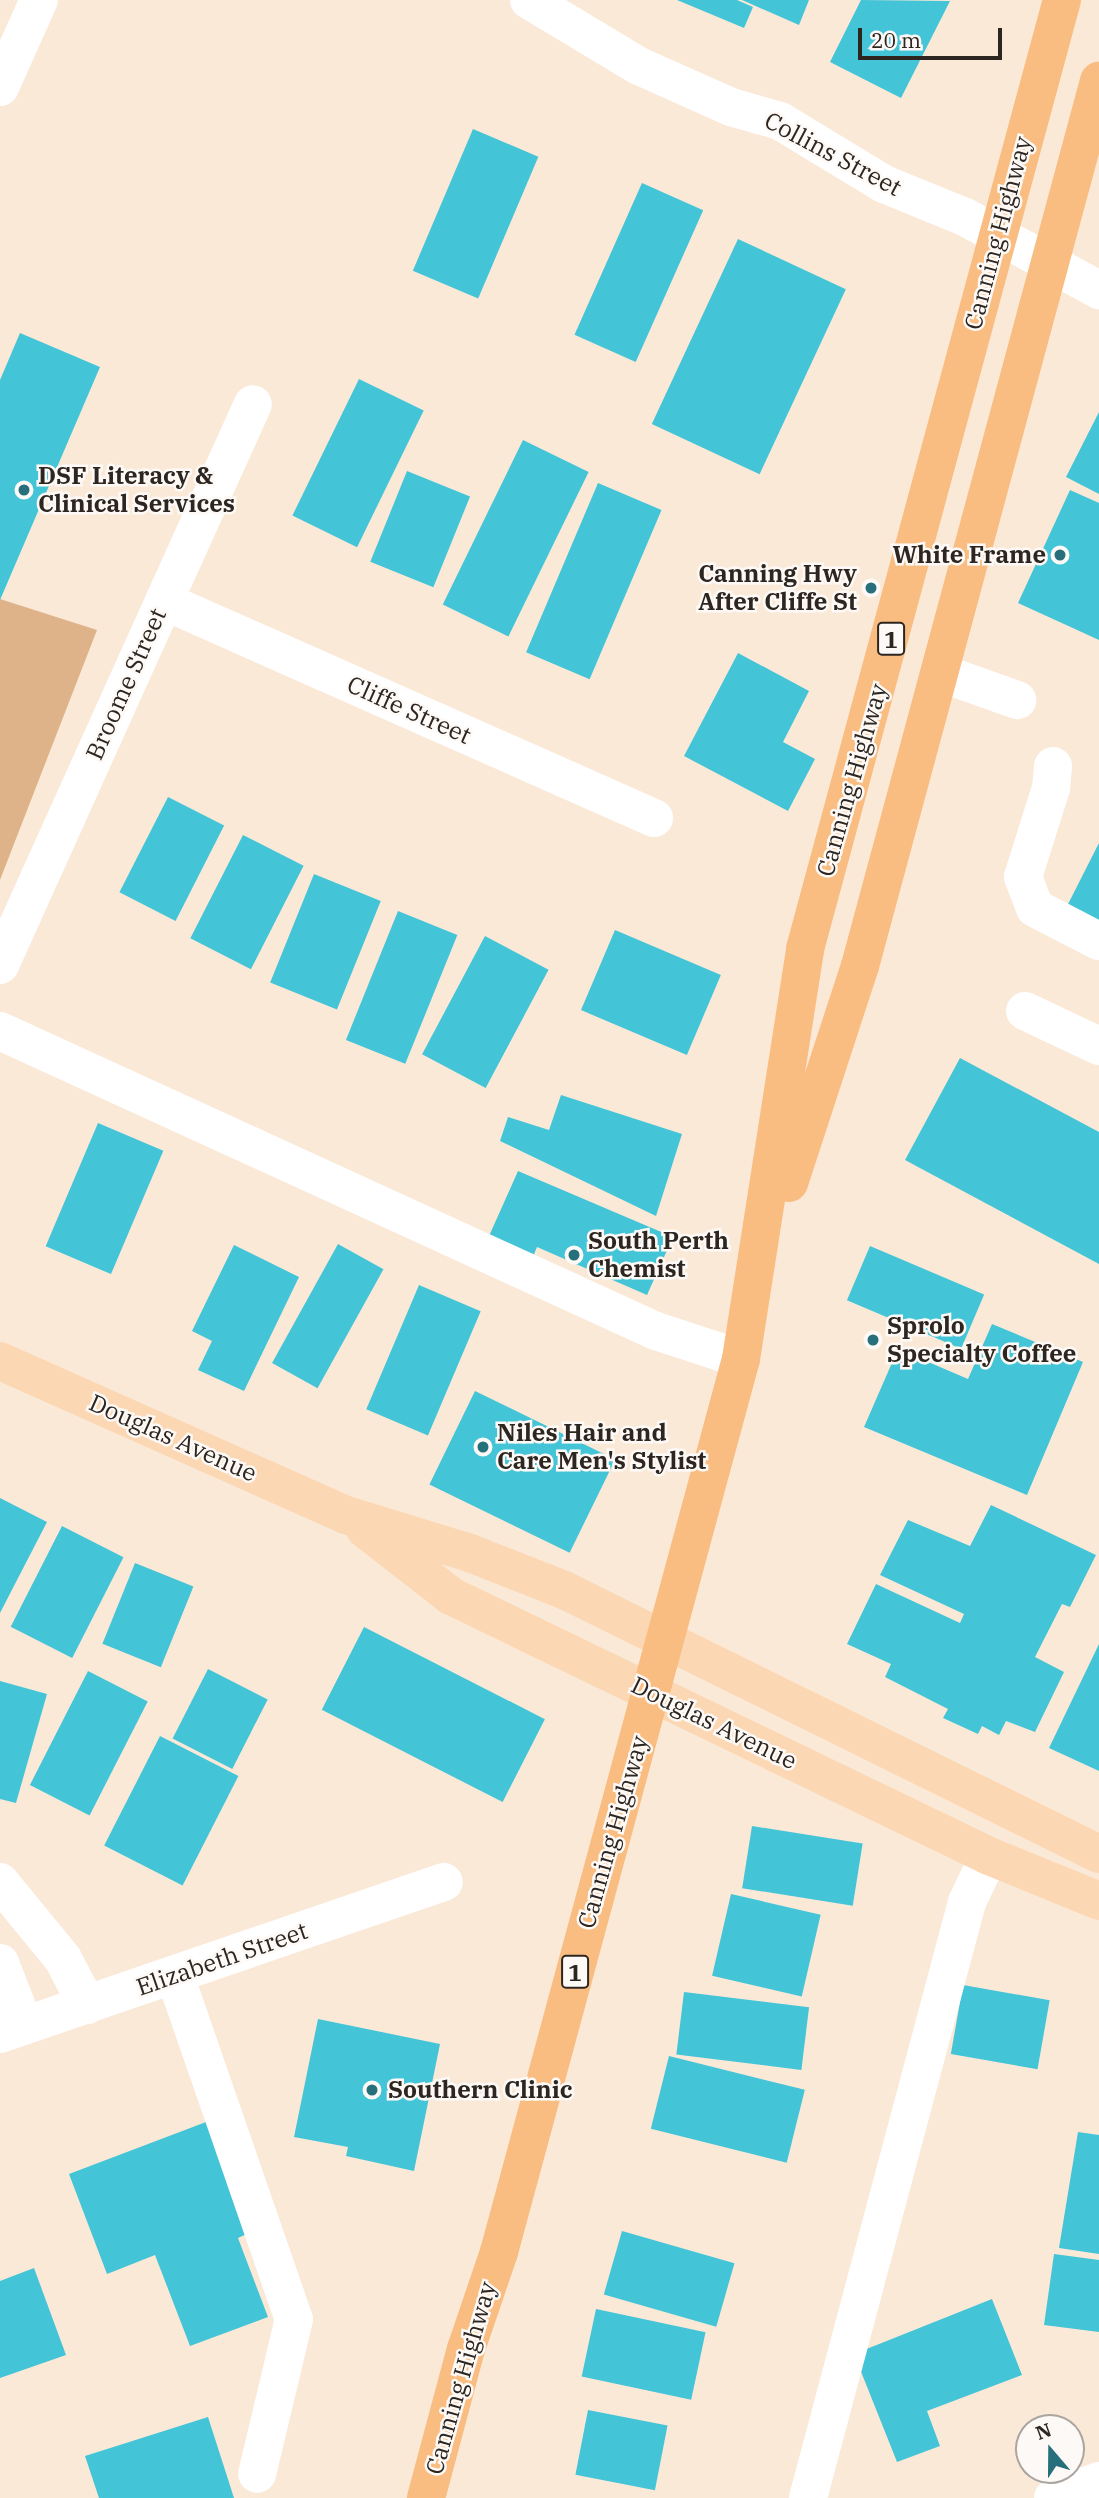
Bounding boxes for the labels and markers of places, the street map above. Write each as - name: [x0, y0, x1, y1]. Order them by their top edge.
- place label: DSF Literacy & Clinical Services: [38, 462, 235, 518]
- marker: DSF Literacy & Clinical Services: [16, 482, 32, 498]
- place label: White Frame: [892, 541, 1046, 569]
- marker: White Frame: [1052, 547, 1068, 563]
- place label: Canning Hwy After Cliffe St: [698, 560, 857, 616]
- marker: Canning Hwy After Cliffe St: [863, 580, 879, 596]
- place label: South Perth Chemist: [588, 1227, 729, 1283]
- marker: South Perth Chemist: [566, 1247, 582, 1263]
- place label: Sprolo Specialty Coffee: [887, 1312, 1076, 1368]
- marker: Sprolo Specialty Coffee: [865, 1332, 881, 1348]
- place label: Niles Hair and Care Men's Stylist: [497, 1419, 706, 1475]
- marker: Niles Hair and Care Men's Stylist: [475, 1439, 491, 1455]
- place label: Southern Clinic: [388, 2076, 573, 2104]
- marker: Southern Clinic: [362, 2080, 382, 2100]

